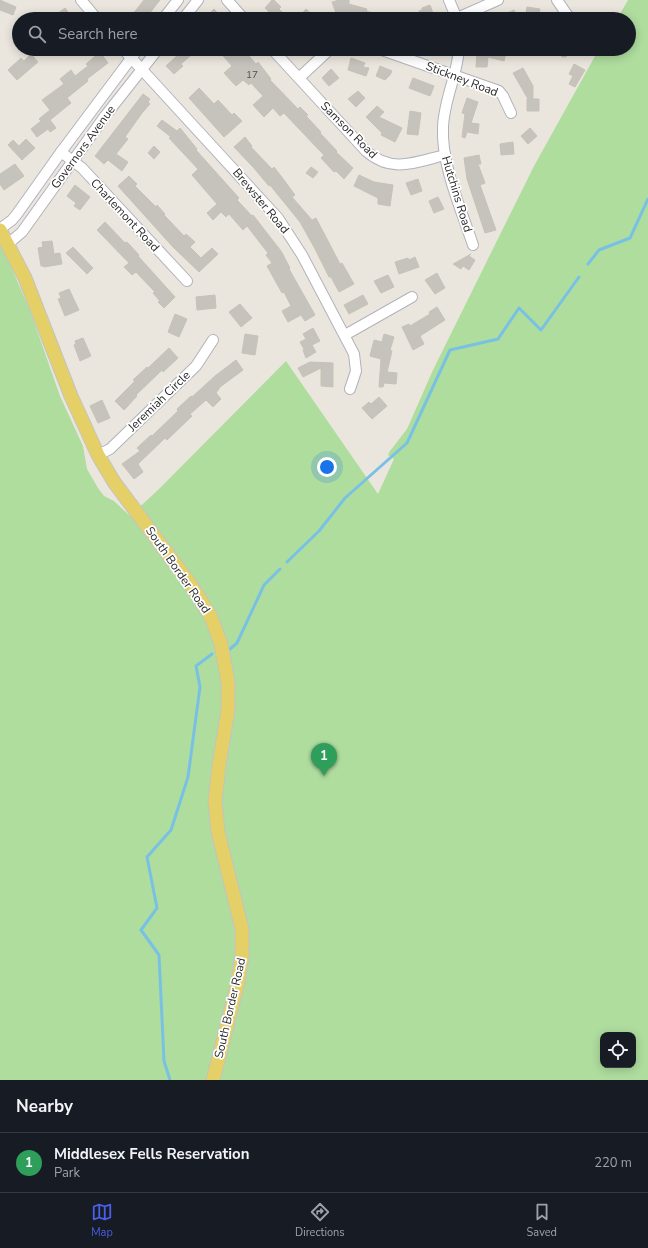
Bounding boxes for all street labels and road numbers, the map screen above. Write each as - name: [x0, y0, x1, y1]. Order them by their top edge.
- street label: Stickney Road: [424, 58, 500, 100]
- street label: Samson Road: [317, 98, 381, 162]
- street label: Governors Avenue: [47, 102, 119, 192]
- street label: Hutchins Road: [438, 154, 476, 234]
- street label: Brewster Road: [229, 165, 293, 237]
- street label: Charlemont Road: [87, 175, 163, 255]
- street label: Jeremiah Circle: [124, 367, 194, 435]
- street label: South Border Road: [142, 523, 214, 617]
- street label: South Border Road: [211, 956, 249, 1060]

